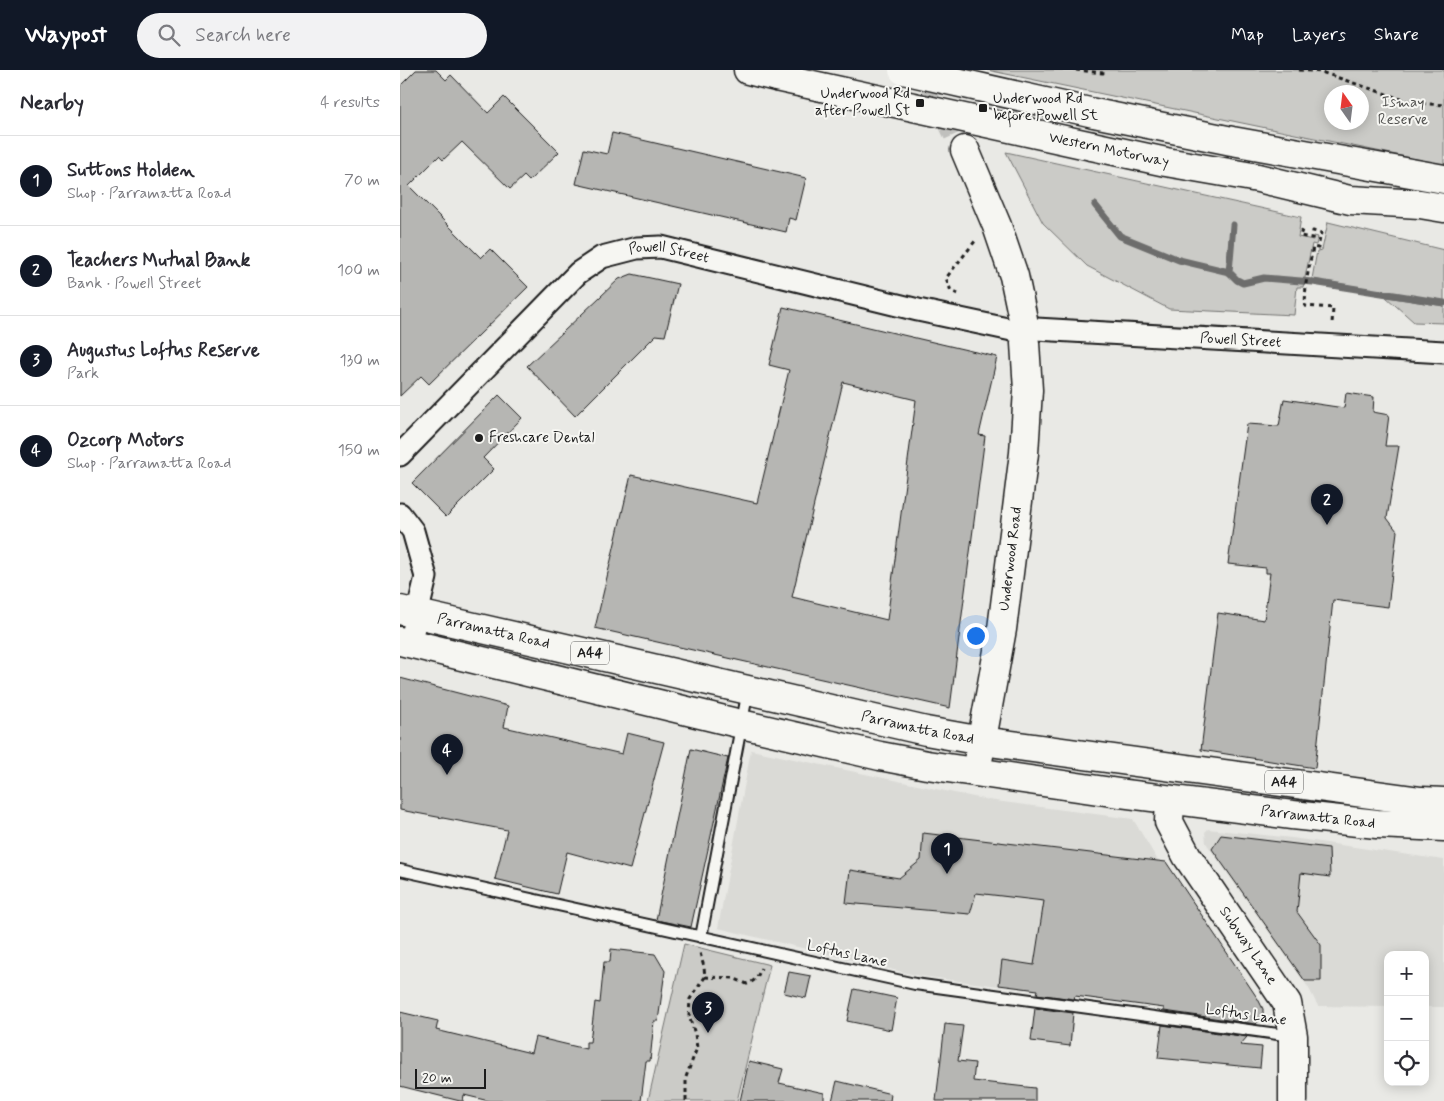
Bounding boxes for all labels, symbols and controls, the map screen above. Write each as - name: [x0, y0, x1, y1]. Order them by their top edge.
- search box: [137, 13, 487, 58]
- text: Waypost: [25, 20, 107, 51]
- icon: search: [155, 21, 183, 49]
- text: Search here: [195, 23, 291, 48]
- text: Map: [1231, 23, 1264, 47]
- text: Layers: [1292, 23, 1346, 47]
- text: Share: [1374, 23, 1419, 47]
- place label: Underwood Rd after Powell St: [815, 84, 910, 121]
- north arrow: [1324, 85, 1369, 130]
- text: Nearby: [20, 89, 84, 117]
- place label: Underwood Rd before Powell St: [993, 89, 1098, 128]
- text: 4 results: [320, 92, 380, 113]
- park label: Ismay Reserve: [1378, 93, 1428, 130]
- marker: Underwood Rd after Powell St: [914, 97, 926, 109]
- marker: Underwood Rd before Powell St: [977, 102, 989, 114]
- street label: Western Motorway: [1047, 127, 1171, 173]
- text: Suttons Holden: [67, 158, 195, 183]
- text: 1: [32, 170, 40, 191]
- text: 70 m: [344, 170, 380, 191]
- text: Shop · Parramatta Road: [67, 183, 231, 204]
- street label: Powell Street: [627, 237, 711, 268]
- text: Teachers Mutual Bank: [67, 248, 250, 273]
- text: 2: [32, 260, 40, 281]
- text: 100 m: [337, 260, 380, 281]
- text: Bank · Powell Street: [67, 273, 201, 294]
- street label: Powell Street: [1200, 328, 1282, 353]
- text: Augustus Loftus Reserve: [67, 338, 260, 363]
- text: 3: [32, 350, 40, 371]
- text: 130 m: [339, 350, 380, 371]
- text: Park: [67, 363, 99, 384]
- text: Ozcorp Motors: [67, 428, 184, 453]
- place label: Freshcare Dental: [489, 428, 595, 448]
- marker: Freshcare Dental: [473, 432, 485, 444]
- text: 4: [31, 440, 41, 461]
- text: 150 m: [338, 440, 380, 461]
- text: Shop · Parramatta Road: [67, 453, 231, 474]
- pin: 2: [1311, 484, 1343, 525]
- street label: Underwood Road: [994, 506, 1027, 612]
- street label: Parramatta Road: [435, 609, 552, 654]
- your location: [963, 623, 989, 649]
- road number: A44: [571, 642, 609, 664]
- street label: Parramatta Road: [859, 706, 976, 749]
- pin: 4: [431, 734, 463, 775]
- road number: A44: [1265, 770, 1303, 794]
- street label: Parramatta Road: [1260, 801, 1376, 834]
- pin: 1: [931, 833, 963, 874]
- street label: Subway Lane: [1214, 903, 1282, 989]
- street label: Loftus Lane: [805, 936, 889, 972]
- map controls: [1384, 951, 1429, 1086]
- button: +: [1384, 951, 1429, 996]
- pin: 3: [692, 992, 724, 1033]
- button: −: [1384, 996, 1429, 1041]
- street label: Loftus Lane: [1204, 999, 1288, 1031]
- button: locate: [1384, 1041, 1429, 1086]
- scale bar: [415, 1066, 486, 1089]
- text: 20 m: [422, 1069, 452, 1087]

